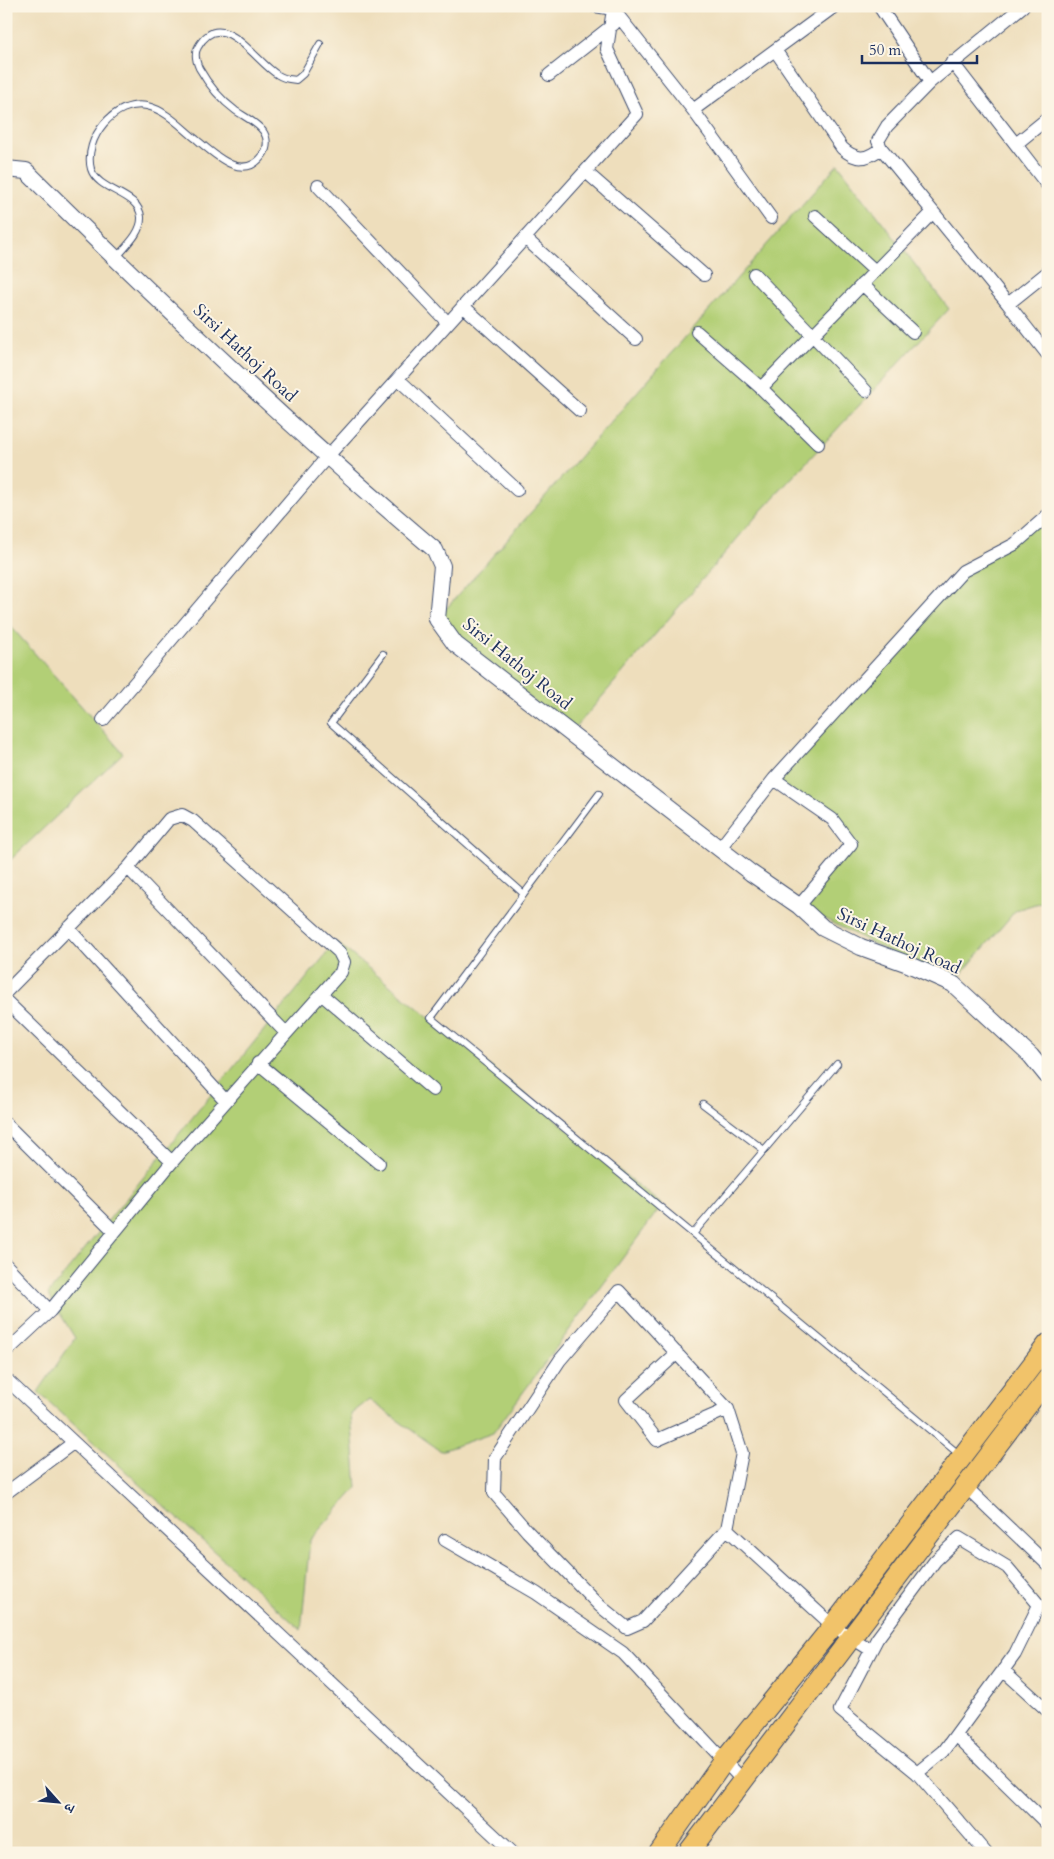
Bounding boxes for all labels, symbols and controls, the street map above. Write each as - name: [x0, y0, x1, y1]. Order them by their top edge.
- scale bar: [862, 32, 976, 64]
- text: 50 m: [869, 40, 901, 60]
- street label: Sirsi Hathoj Road: [187, 298, 303, 408]
- street label: Sirsi Hathoj Road: [457, 612, 577, 716]
- street label: Sirsi Hathoj Road: [833, 901, 965, 981]
- north arrow: [32, 1776, 82, 1826]
- text: उ: [59, 1799, 80, 1816]

